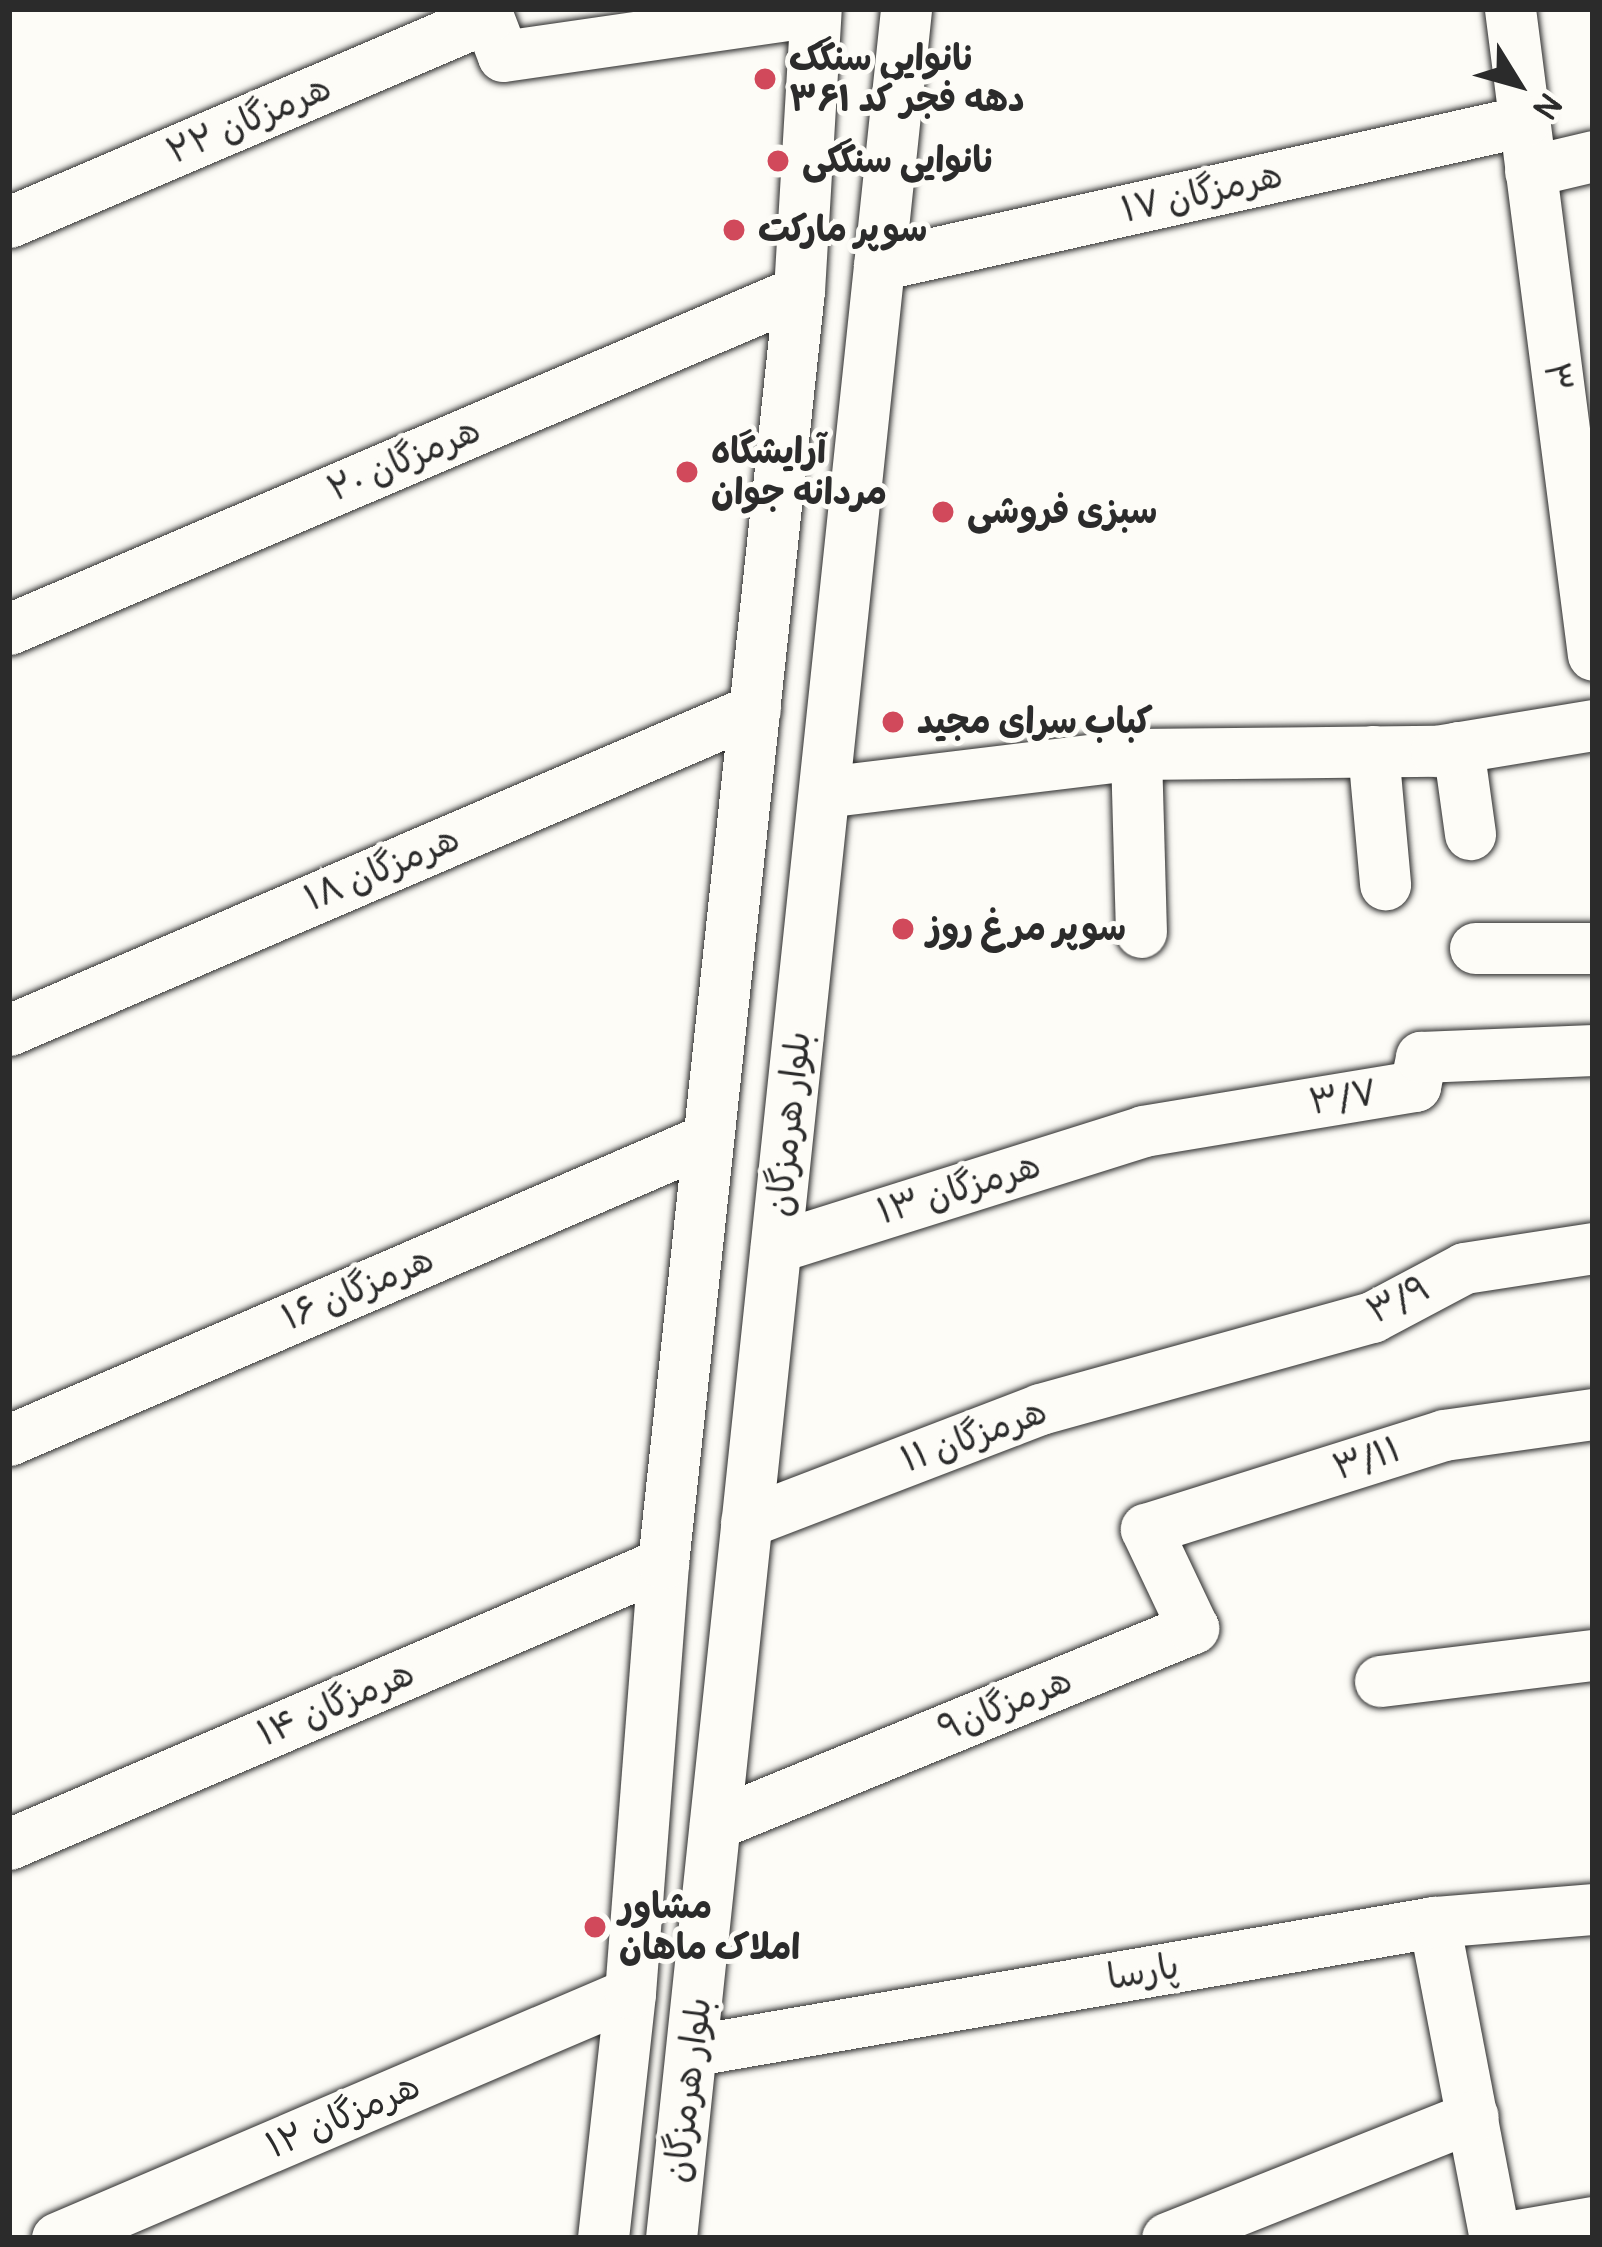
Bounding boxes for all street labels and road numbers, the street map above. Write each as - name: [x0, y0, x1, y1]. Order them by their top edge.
- street label: هرمزگان ۲۲: [160, 66, 338, 174]
- street label: هرمزگان ۱۷: [1117, 154, 1287, 232]
- street label: ۳: [1534, 360, 1580, 394]
- street label: هرمزگان ۲۰: [321, 409, 487, 511]
- street label: هرمزگان ۱۸: [298, 817, 466, 921]
- street label: بلوار هرمزگان: [758, 1029, 820, 1219]
- street label: ۳/۷: [1306, 1071, 1380, 1125]
- street label: هرمزگان ۱۳: [872, 1144, 1046, 1234]
- street label: هرمزگان ۱۶: [276, 1238, 440, 1340]
- street label: ۳/۹: [1360, 1266, 1438, 1334]
- street label: هرمزگان ۱۱: [895, 1390, 1053, 1482]
- street label: ۳/۱۱: [1328, 1428, 1406, 1490]
- street label: هرمزگان ۱۴: [251, 1652, 421, 1756]
- street label: هرمزگان۹: [932, 1659, 1078, 1751]
- street label: پارسا: [1104, 1944, 1182, 2000]
- street label: بلوار هرمزگان: [655, 1995, 721, 2185]
- street label: هرمزگان ۱۲: [260, 2064, 426, 2168]

